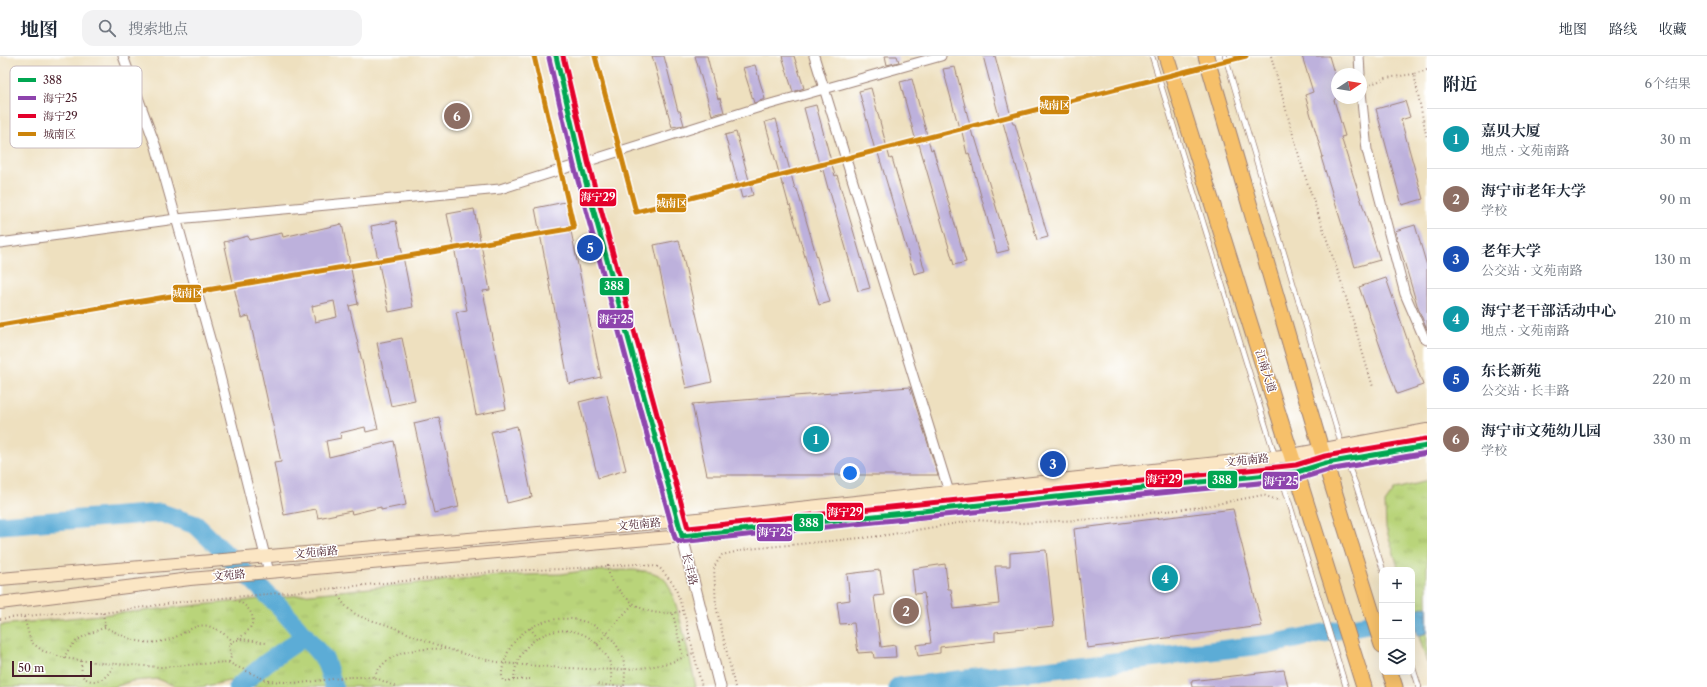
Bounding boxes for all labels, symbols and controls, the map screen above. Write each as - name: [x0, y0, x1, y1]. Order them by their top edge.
- search box: [82, 10, 362, 46]
- icon: search: [96, 17, 118, 39]
- text: 地图: [20, 18, 58, 41]
- text: 搜索地点: [128, 19, 188, 38]
- text: 地图: [1559, 20, 1587, 38]
- text: 路线: [1609, 20, 1637, 38]
- text: 收藏: [1659, 20, 1687, 38]
- legend: [10, 66, 142, 148]
- north arrow: [1331, 68, 1367, 104]
- text: 388: [43, 73, 62, 87]
- text: 附近: [1443, 74, 1477, 94]
- text: 6个结果: [1644, 75, 1691, 91]
- text: 海宁25: [43, 91, 77, 105]
- line badge: 城南区: [1039, 95, 1070, 115]
- text: 城南区: [1038, 98, 1071, 112]
- pin: 6: [444, 101, 470, 131]
- text: 海宁29: [43, 109, 78, 123]
- text: 嘉贝大厦: [1481, 121, 1541, 140]
- text: 城南区: [43, 127, 76, 141]
- text: 1: [1453, 131, 1459, 147]
- text: 30 m: [1660, 131, 1691, 147]
- text: 地点 · 文苑南路: [1481, 142, 1570, 158]
- text: 海宁市老年大学: [1481, 181, 1586, 200]
- line badge: 海宁29: [579, 188, 617, 207]
- text: 海宁29: [580, 190, 616, 204]
- text: 2: [1452, 191, 1460, 207]
- text: 90 m: [1660, 191, 1691, 207]
- line badge: 城南区: [656, 193, 687, 213]
- text: 城南区: [655, 196, 688, 210]
- text: 学校: [1481, 202, 1507, 218]
- pin: 5: [577, 233, 603, 263]
- text: 老年大学: [1481, 241, 1541, 260]
- text: 3: [1452, 251, 1460, 267]
- text: 130 m: [1655, 251, 1691, 267]
- text: 公交站 · 文苑南路: [1481, 262, 1583, 278]
- line badge: 388: [599, 277, 630, 296]
- text: 388: [604, 279, 624, 293]
- line badge: 城南区: [172, 284, 202, 303]
- text: 城南区: [171, 286, 204, 300]
- text: 海宁老干部活动中心: [1481, 301, 1616, 320]
- line badge: 海宁25: [597, 309, 634, 329]
- text: 4: [1452, 311, 1460, 327]
- text: 210 m: [1654, 311, 1691, 327]
- text: 海宁25: [599, 312, 633, 326]
- text: 地点 · 文苑南路: [1481, 322, 1570, 338]
- street label: 江南大道: [1253, 348, 1279, 394]
- text: 东长新苑: [1481, 361, 1541, 380]
- text: 5: [1452, 371, 1460, 387]
- text: 220 m: [1652, 371, 1691, 387]
- text: 公交站 · 长丰路: [1481, 382, 1570, 398]
- text: 海宁市文苑幼儿园: [1481, 421, 1601, 440]
- pin: 1: [803, 424, 829, 454]
- text: 6: [1452, 431, 1460, 447]
- text: 330 m: [1653, 431, 1691, 447]
- text: 学校: [1481, 442, 1507, 458]
- pin: 3: [1040, 449, 1066, 479]
- street label: 文苑南路: [1224, 451, 1270, 469]
- your location: [840, 463, 860, 483]
- line badge: 海宁29: [1145, 469, 1183, 488]
- line badge: 388: [1207, 470, 1238, 489]
- line badge: 海宁25: [1262, 471, 1299, 490]
- text: 海宁29: [1146, 472, 1182, 486]
- text: 388: [1212, 473, 1232, 487]
- text: 海宁25: [1264, 474, 1298, 488]
- line badge: 海宁29: [826, 502, 864, 521]
- text: 海宁29: [827, 505, 863, 519]
- line badge: 388: [793, 513, 824, 532]
- street label: 文苑南路: [616, 515, 662, 533]
- text: 388: [799, 516, 819, 530]
- line badge: 海宁25: [756, 523, 793, 542]
- text: 海宁25: [758, 525, 792, 539]
- street label: 文苑南路: [293, 543, 339, 561]
- street label: 长丰路: [679, 551, 701, 587]
- pin: 4: [1152, 563, 1178, 593]
- street label: 文苑路: [212, 567, 246, 583]
- map controls: [1379, 567, 1415, 675]
- button: +: [1379, 567, 1415, 603]
- pin: 2: [893, 596, 919, 626]
- button: −: [1379, 603, 1415, 639]
- button: layers: [1379, 639, 1415, 675]
- scale bar: [12, 659, 92, 678]
- text: 50 m: [18, 661, 44, 675]

